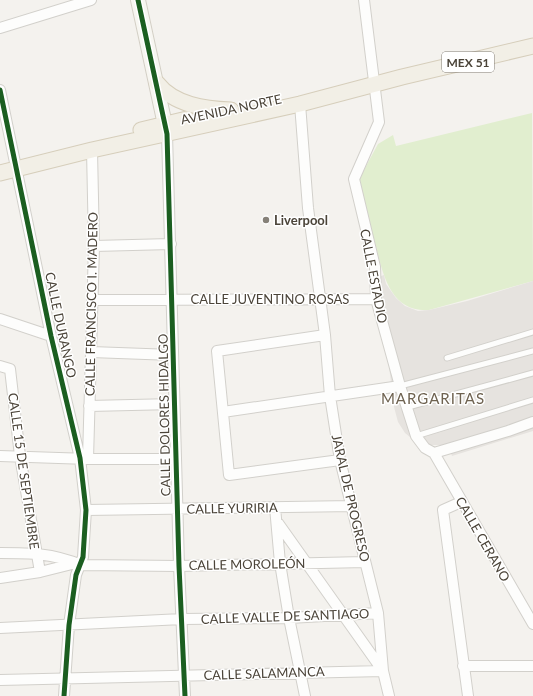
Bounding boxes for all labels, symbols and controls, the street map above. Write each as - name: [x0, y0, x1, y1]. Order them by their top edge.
- road number: MEX 51: [442, 52, 494, 72]
- street label: AVENIDA NORTE: [179, 91, 283, 127]
- street label: CALLE FRANCISCO I. MADERO: [81, 212, 101, 396]
- place label: Liverpool: [274, 212, 328, 228]
- marker: Liverpool: [261, 215, 271, 225]
- street label: CALLE ESTADIO: [357, 227, 391, 325]
- street label: CALLE DURANGO: [42, 271, 80, 379]
- street label: CALLE JUVENTINO ROSAS: [191, 291, 349, 307]
- street label: CALLE DOLORES HIDALGO: [155, 333, 173, 497]
- district label: MARGARITAS: [381, 389, 485, 407]
- street label: CALLE 15 DE SEPTIEMBRE: [5, 392, 43, 550]
- street label: JARAL DE PROGRESO: [329, 433, 373, 563]
- street label: CALLE CERANO: [452, 494, 514, 584]
- street label: CALLE YURIRIA: [186, 499, 278, 517]
- street label: CALLE MOROLEÓN: [188, 555, 306, 573]
- street label: CALLE VALLE DE SANTIAGO: [201, 605, 369, 627]
- street label: CALLE SALAMANCA: [203, 663, 325, 683]

